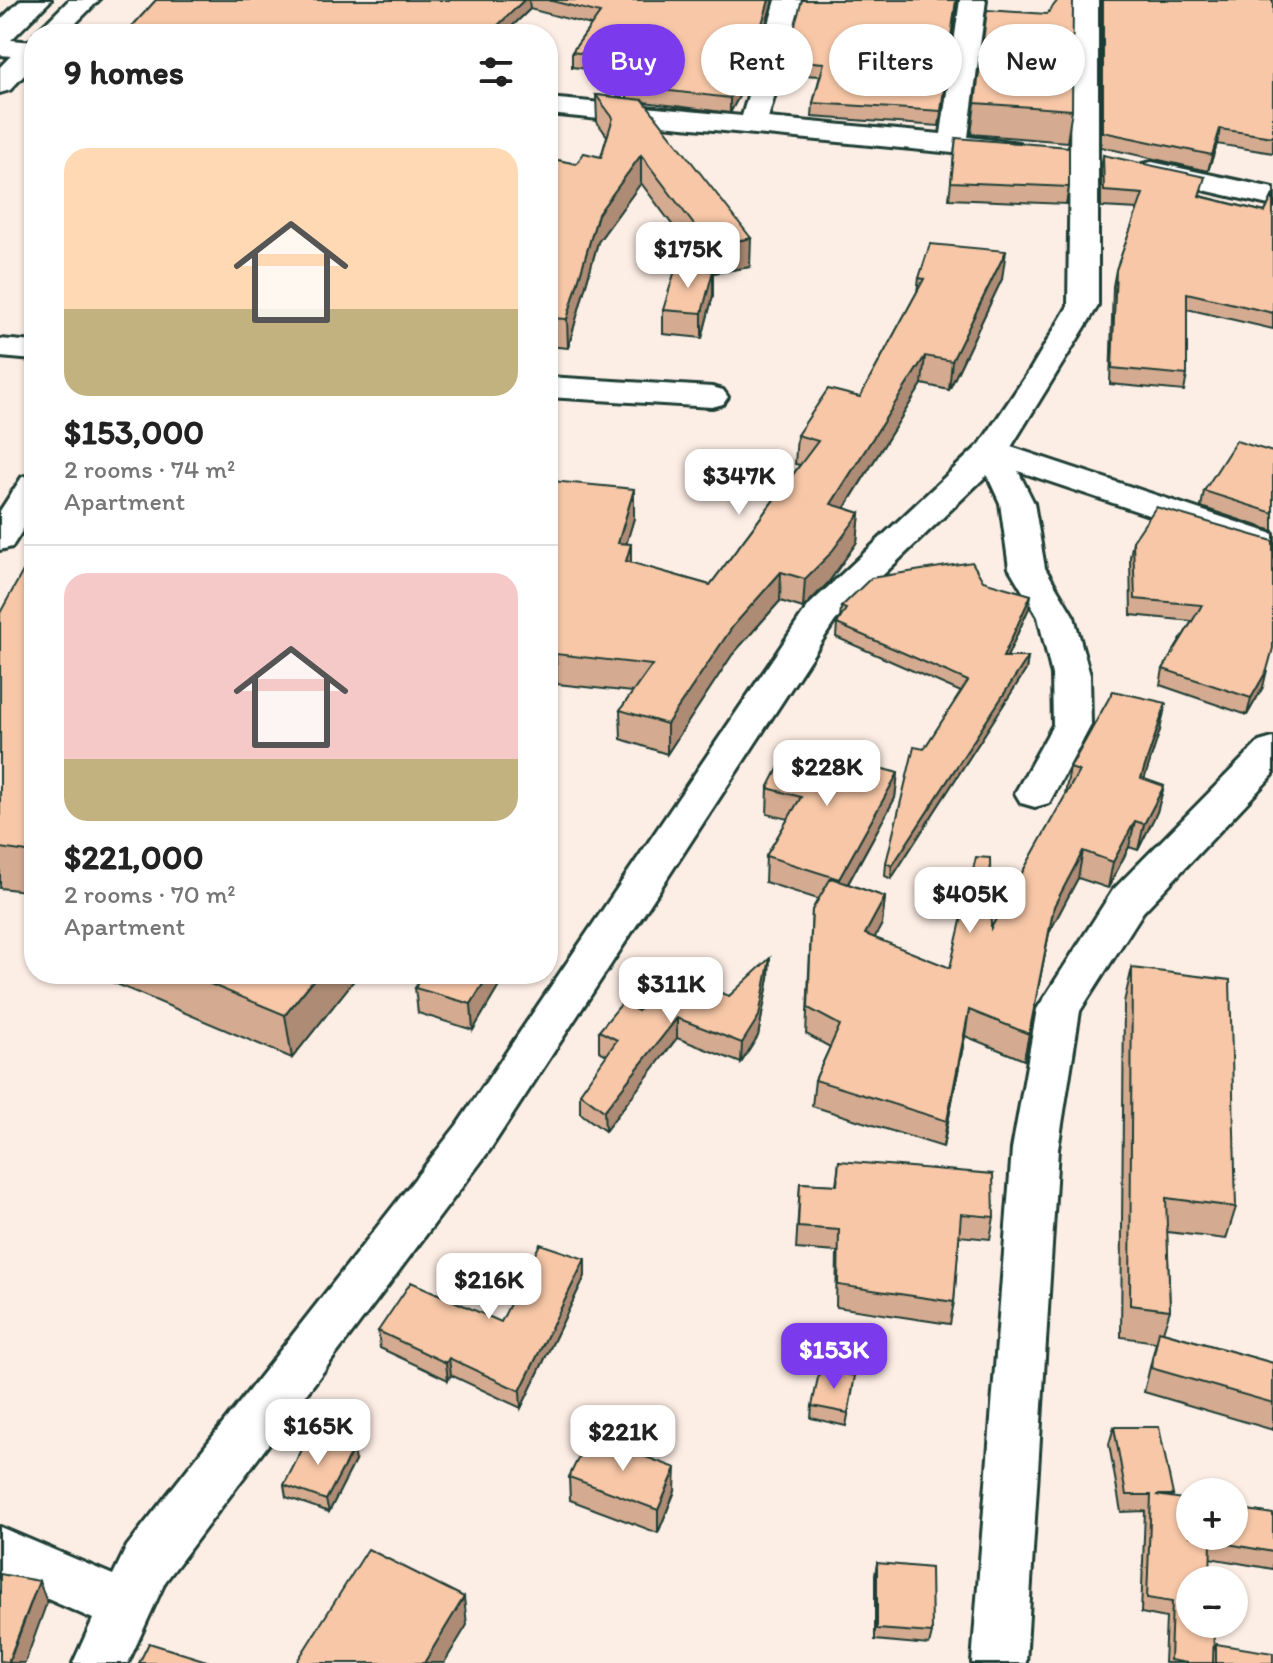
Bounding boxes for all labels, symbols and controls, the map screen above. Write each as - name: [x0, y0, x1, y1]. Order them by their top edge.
- chip: Buy: [582, 24, 685, 96]
- chip: Rent: [701, 24, 813, 96]
- chip: Filters: [829, 24, 962, 96]
- chip: New: [978, 24, 1085, 96]
- icon: filters: [474, 50, 518, 94]
- text: 9 homes: [64, 52, 184, 93]
- icon: home: [219, 200, 363, 344]
- pin: $175K: [632, 222, 744, 290]
- text: $175K: [654, 232, 722, 264]
- text: $153,000: [64, 412, 204, 453]
- pin: $347K: [683, 449, 795, 517]
- text: 2 rooms · 74 m²: [64, 453, 235, 485]
- text: $347K: [703, 459, 775, 491]
- text: Apartment: [64, 485, 185, 517]
- icon: home: [219, 625, 363, 769]
- pin: $228K: [771, 740, 883, 808]
- text: $228K: [791, 750, 863, 782]
- text: $221,000: [64, 837, 204, 878]
- pin: $405K: [914, 867, 1026, 935]
- text: $405K: [932, 877, 1008, 909]
- text: 2 rooms · 70 m²: [64, 878, 236, 910]
- text: Apartment: [64, 910, 185, 942]
- pin: $311K: [615, 957, 727, 1025]
- text: $311K: [637, 967, 705, 999]
- pin: $216K: [433, 1253, 545, 1321]
- text: $216K: [454, 1263, 524, 1295]
- pin: $153K: [778, 1323, 890, 1391]
- text: $153K: [799, 1333, 869, 1365]
- pin: $165K: [262, 1399, 374, 1467]
- pin: $221K: [567, 1405, 679, 1473]
- text: $165K: [283, 1409, 353, 1441]
- text: $221K: [588, 1415, 658, 1447]
- map controls: [1176, 1478, 1248, 1638]
- button: +: [1176, 1478, 1248, 1550]
- button: −: [1176, 1566, 1248, 1638]

